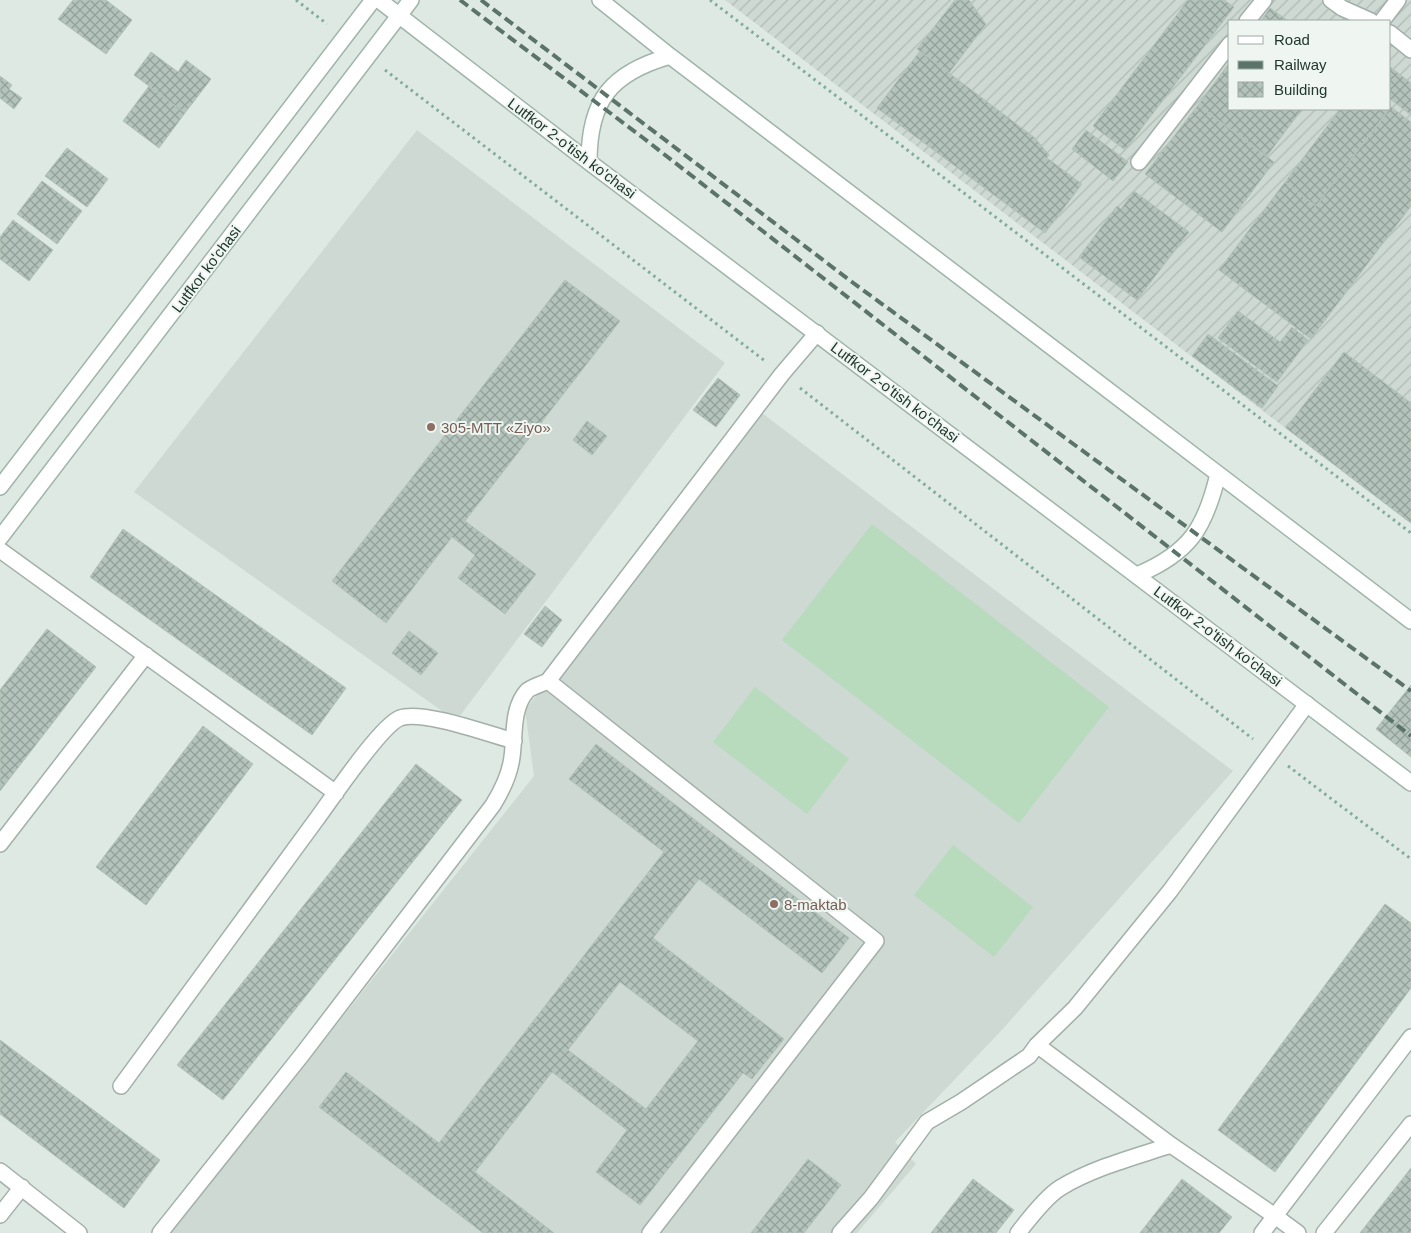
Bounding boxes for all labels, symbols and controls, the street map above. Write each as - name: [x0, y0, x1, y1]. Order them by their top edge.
- legend: [1228, 20, 1391, 110]
- text: Road: [1274, 31, 1310, 48]
- text: Railway: [1274, 56, 1327, 73]
- text: Building: [1274, 81, 1327, 98]
- street label: Lutfkor 2-o'tish ko'chasi: [505, 94, 639, 202]
- street label: Lutfkor ko'chasi: [168, 222, 244, 316]
- street label: Lutfkor 2-o'tish ko'chasi: [828, 338, 962, 446]
- place label: 305-MTT «Ziyo»: [441, 419, 551, 436]
- marker: 305-MTT «Ziyo»: [425, 421, 437, 433]
- street label: Lutfkor 2-o'tish ko'chasi: [1151, 582, 1285, 690]
- place label: 8-maktab: [784, 896, 847, 913]
- marker: 8-maktab: [768, 898, 780, 910]

